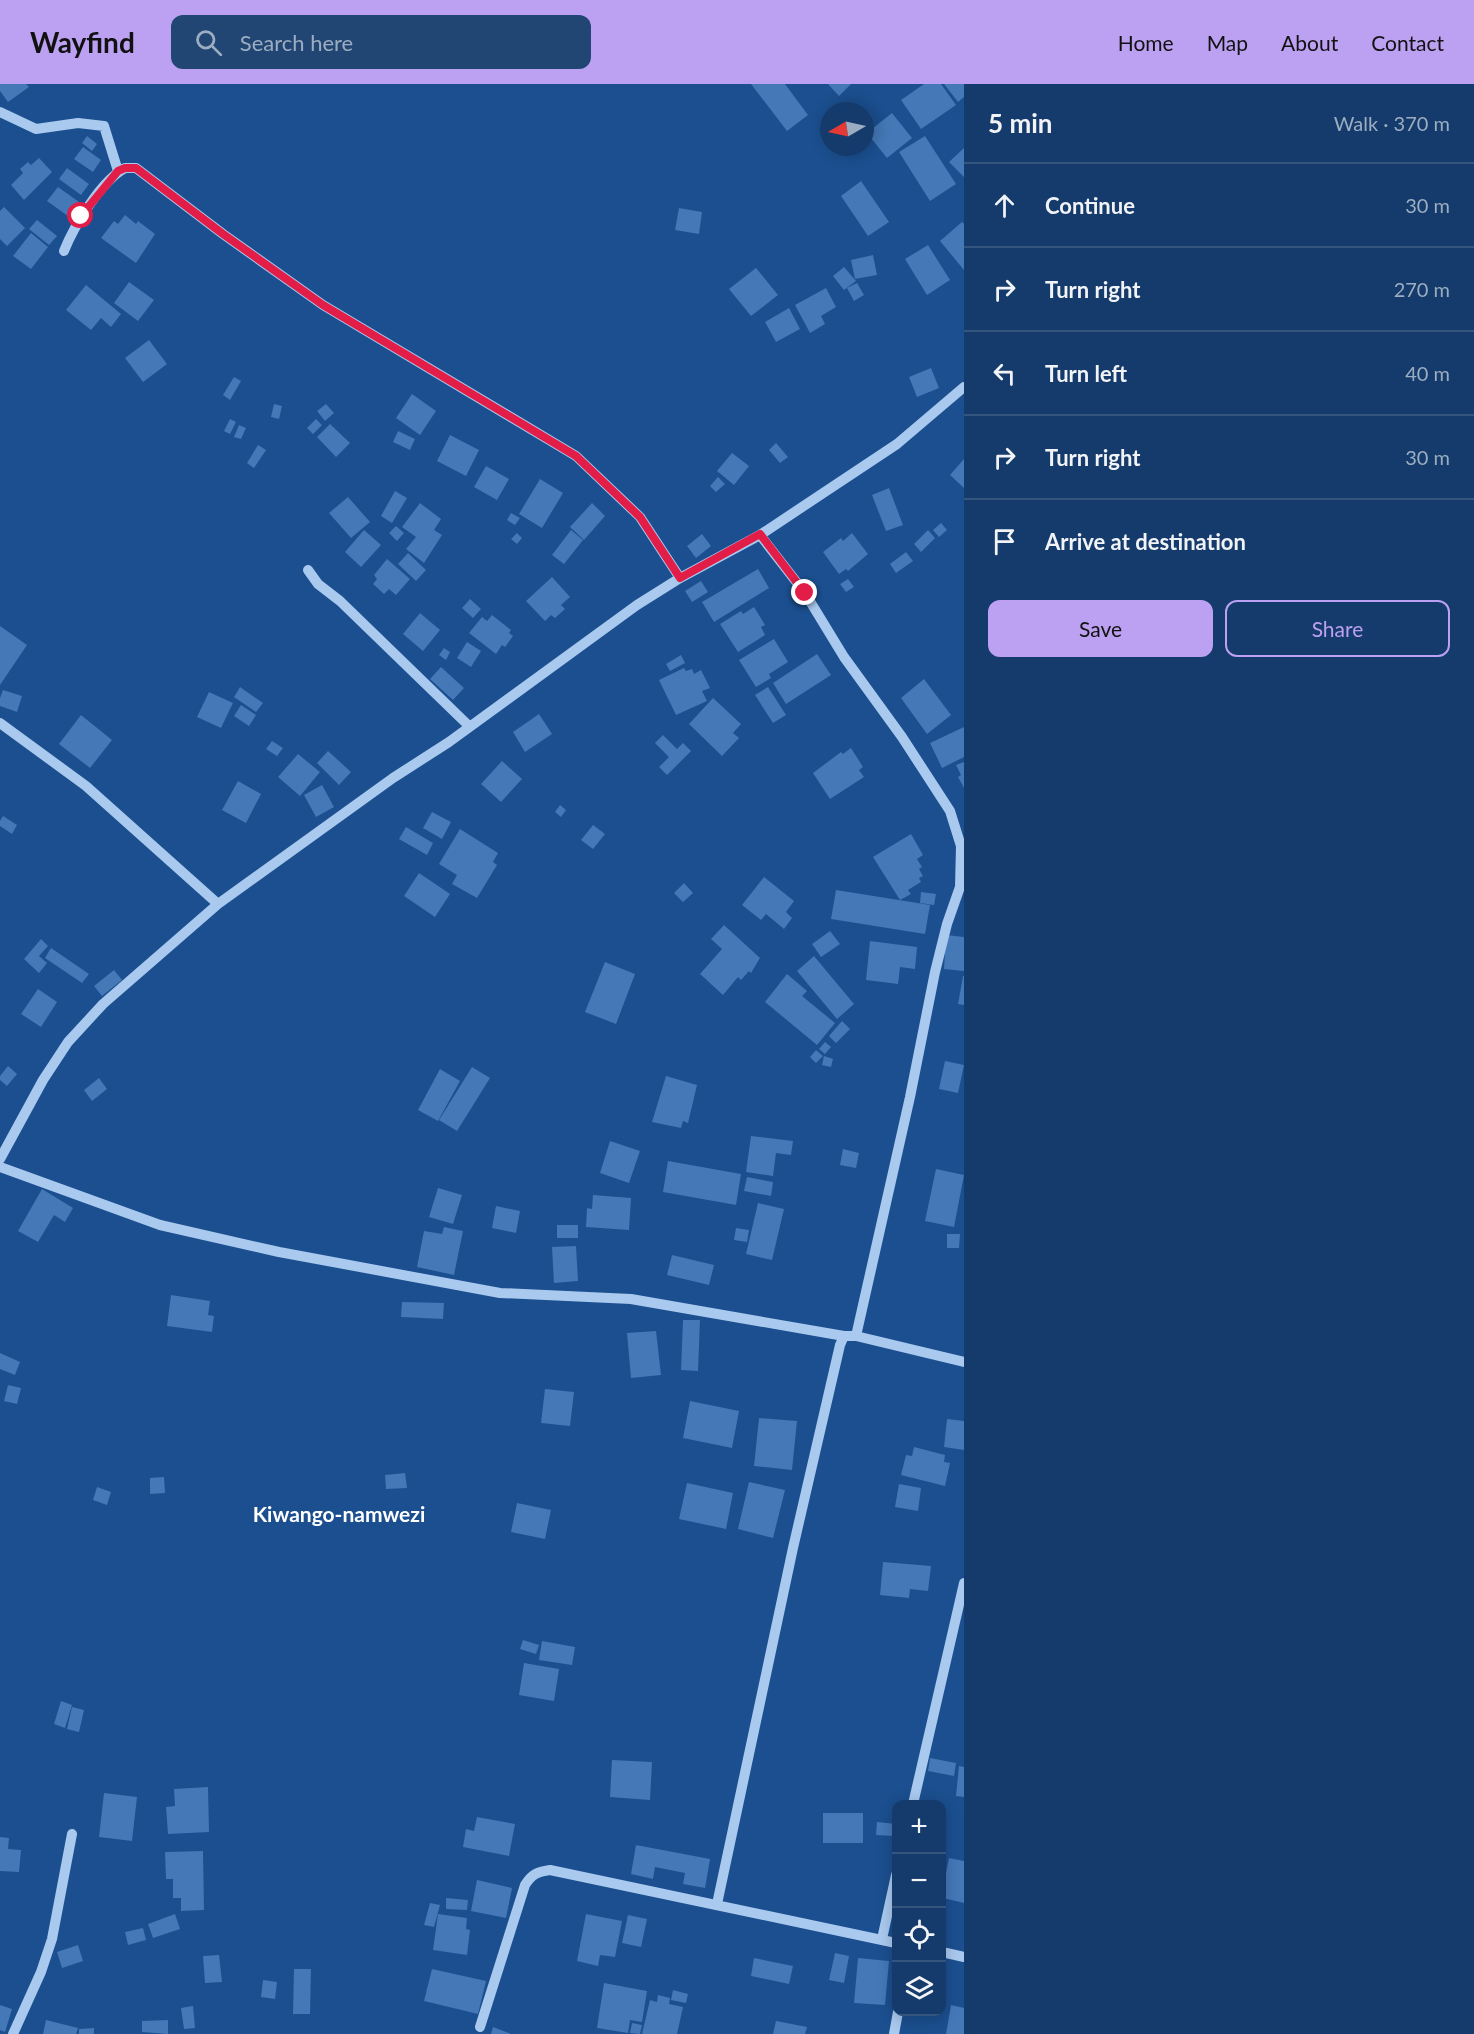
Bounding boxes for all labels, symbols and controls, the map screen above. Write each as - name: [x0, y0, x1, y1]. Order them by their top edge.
- search box: [171, 15, 591, 69]
- text: Wayfind: [30, 25, 135, 59]
- icon: search: [192, 26, 225, 59]
- text: Search here: [240, 29, 353, 56]
- text: Home: [1118, 30, 1174, 55]
- text: Map: [1207, 30, 1248, 55]
- text: About: [1281, 30, 1338, 55]
- text: Contact: [1371, 30, 1444, 55]
- north arrow: [820, 102, 874, 156]
- text: 5 min: [988, 107, 1052, 139]
- text: Walk · 370 m: [1334, 111, 1450, 135]
- icon: ahead: [988, 189, 1021, 222]
- text: Continue: [1045, 192, 1135, 219]
- text: 30 m: [1405, 193, 1450, 217]
- route start: [67, 202, 93, 228]
- icon: right: [988, 273, 1021, 306]
- text: Turn right: [1045, 276, 1140, 303]
- text: 270 m: [1394, 277, 1450, 301]
- icon: left: [988, 357, 1021, 390]
- text: Turn left: [1045, 360, 1127, 387]
- text: 40 m: [1405, 361, 1450, 385]
- icon: right: [988, 441, 1021, 474]
- text: Turn right: [1045, 444, 1140, 471]
- text: 30 m: [1405, 445, 1450, 469]
- icon: arrive: [988, 525, 1021, 558]
- text: Arrive at destination: [1045, 528, 1246, 555]
- route end: [791, 579, 817, 605]
- button: Save: [988, 600, 1213, 657]
- button: Share: [1225, 600, 1450, 657]
- district label: Kiwango-namwezi: [253, 1501, 425, 1526]
- map controls: [892, 1800, 946, 2016]
- button: +: [892, 1800, 946, 1854]
- button: −: [892, 1854, 946, 1908]
- button: locate: [892, 1908, 946, 1962]
- button: layers: [892, 1962, 946, 2016]

